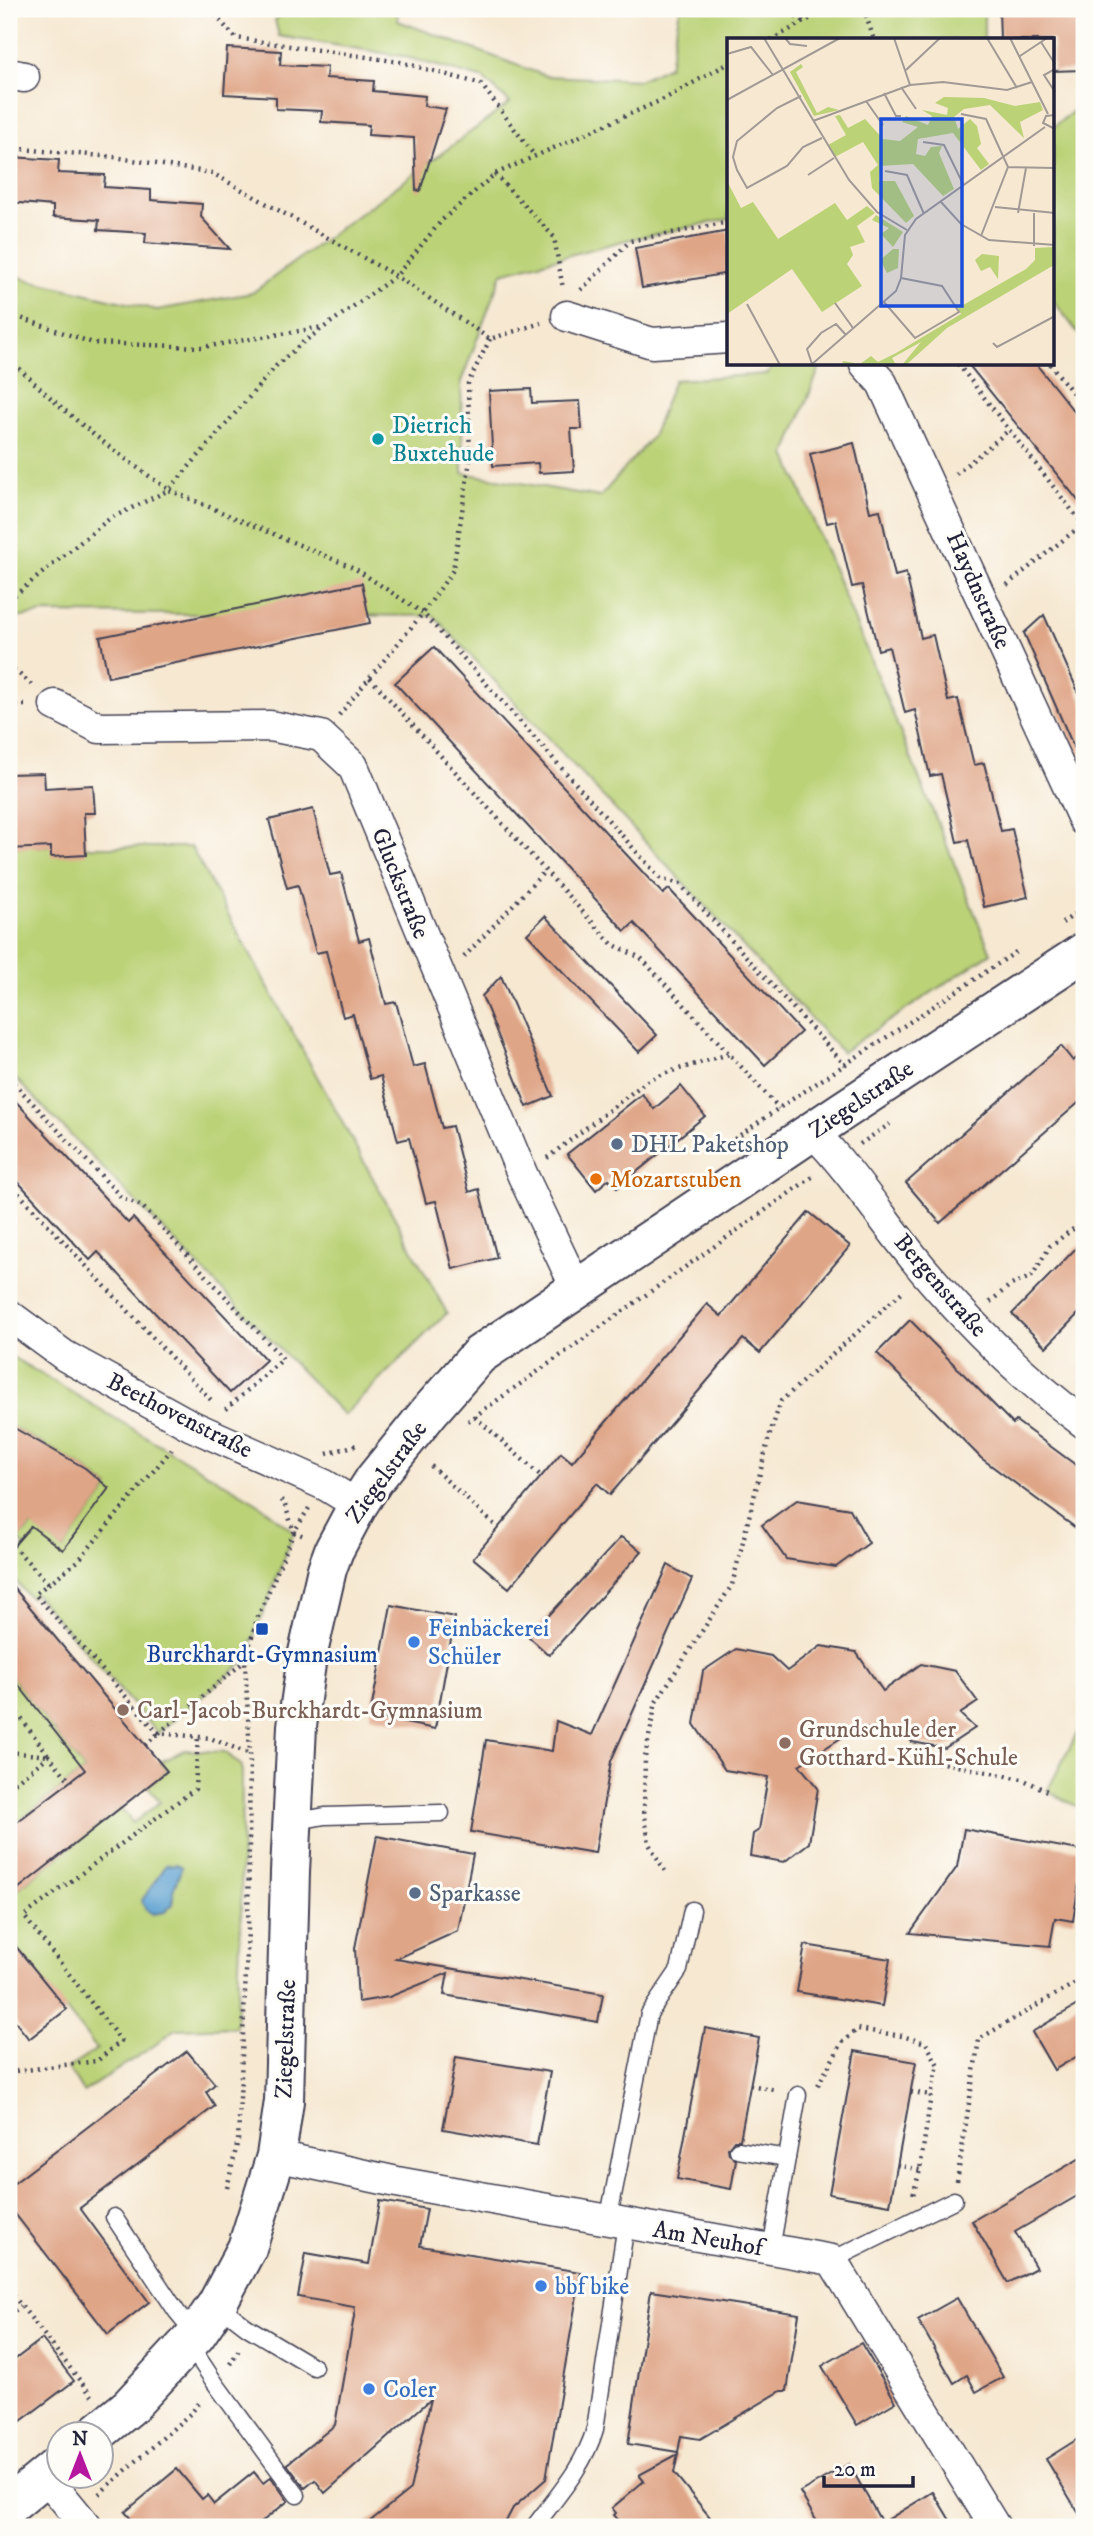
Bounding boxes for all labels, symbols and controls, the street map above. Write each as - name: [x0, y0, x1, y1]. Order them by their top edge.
- inset map: [727, 38, 1054, 366]
- place label: Dietrich Buxtehude: [392, 411, 494, 469]
- marker: Dietrich Buxtehude: [370, 431, 386, 447]
- street label: Haydnstraße: [939, 527, 1017, 654]
- street label: Gluckstraße: [364, 824, 436, 943]
- street label: Ziegelstraße: [804, 1054, 920, 1146]
- place label: DHL Paketshop: [631, 1130, 789, 1160]
- marker: DHL Paketshop: [609, 1136, 625, 1152]
- place label: Mozartstuben: [610, 1165, 742, 1195]
- marker: Mozartstuben: [588, 1171, 604, 1187]
- street label: Bergenstraße: [887, 1228, 993, 1344]
- street label: Beethovenstraße: [102, 1366, 257, 1465]
- street label: Ziegelstraße: [340, 1415, 434, 1530]
- place label: Feinbäckerei Schüler: [428, 1614, 549, 1672]
- marker: Burckhardt-Gymnasium: [254, 1621, 270, 1637]
- marker: Feinbäckerei Schüler: [406, 1634, 422, 1650]
- place label: Burckhardt-Gymnasium: [146, 1640, 378, 1670]
- place label: Carl-Jacob-Burckhardt-Gymnasium: [137, 1696, 483, 1726]
- marker: Carl-Jacob-Burckhardt-Gymnasium: [115, 1702, 131, 1718]
- place label: Grundschule der Gotthard-Kühl-Schule: [799, 1715, 1018, 1773]
- marker: Grundschule der Gotthard-Kühl-Schule: [777, 1735, 793, 1751]
- place label: Sparkasse: [429, 1879, 521, 1909]
- marker: Sparkasse: [407, 1885, 423, 1901]
- street label: Ziegelstraße: [269, 1979, 303, 2099]
- street label: Am Neuhof: [651, 2215, 768, 2264]
- place label: bbf bike: [555, 2272, 629, 2302]
- marker: bbf bike: [533, 2278, 549, 2294]
- place label: Coler: [383, 2375, 437, 2405]
- marker: Coler: [361, 2381, 377, 2397]
- north arrow: [46, 2420, 116, 2490]
- text: N: [72, 2428, 88, 2451]
- scale bar: [824, 2445, 913, 2489]
- text: 20 m: [834, 2457, 876, 2483]

